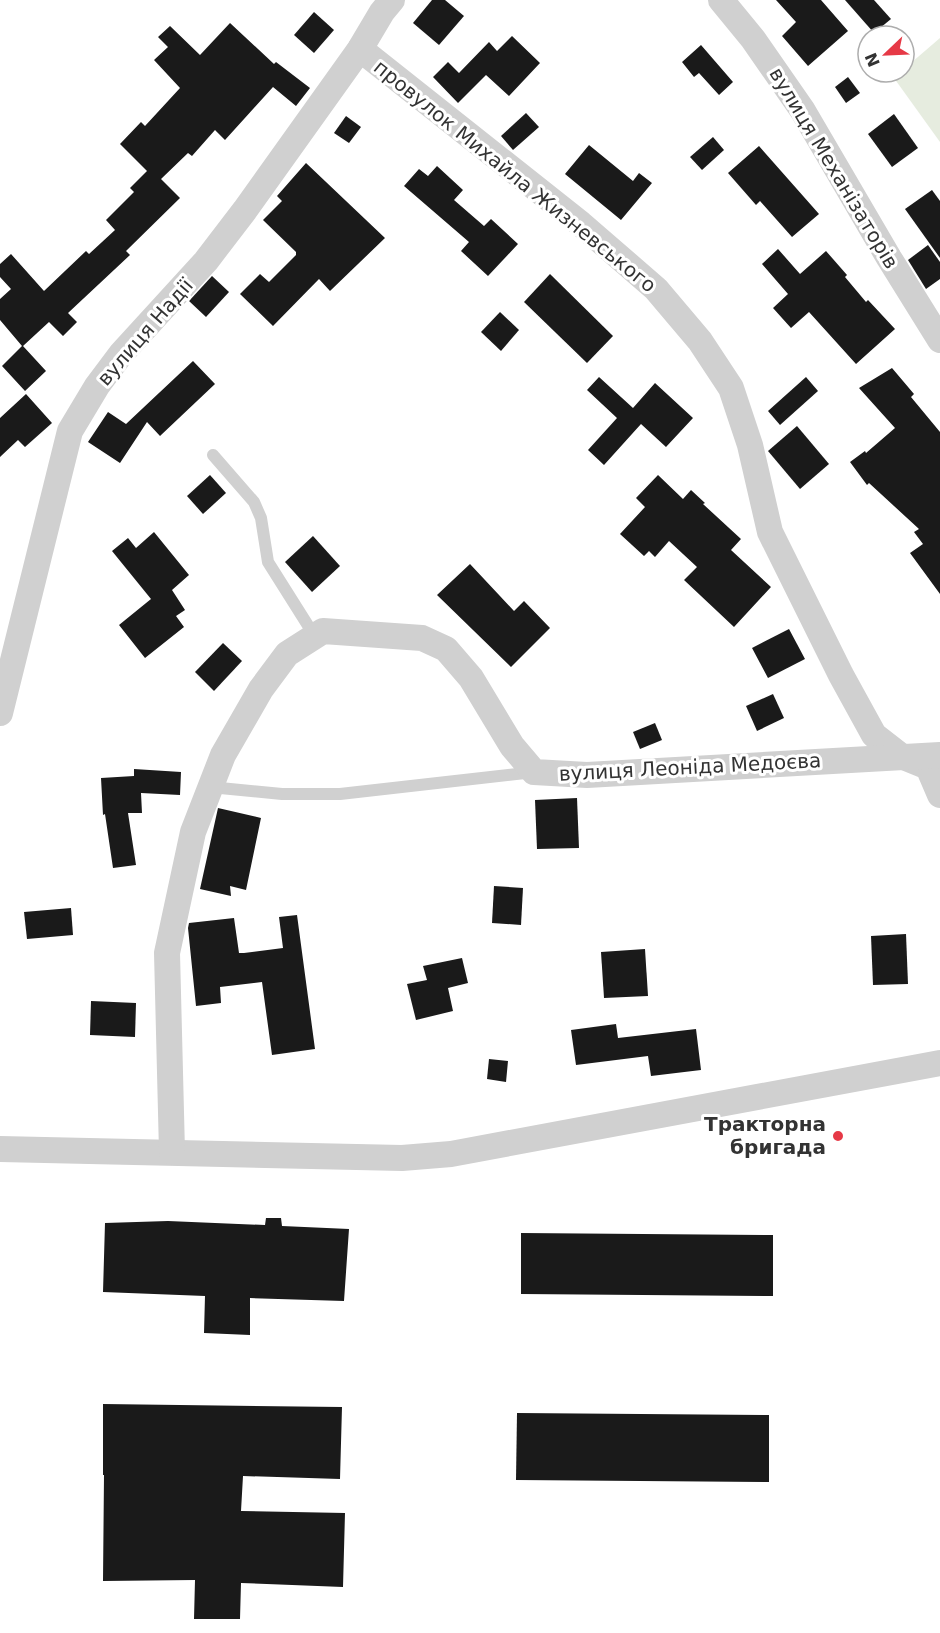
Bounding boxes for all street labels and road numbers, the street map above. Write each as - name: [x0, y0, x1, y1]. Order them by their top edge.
- street label: провулок Михайла Жизневського: [369, 55, 661, 297]
- street label: вулиця Механізаторів: [764, 63, 904, 273]
- street label: вулиця Надії: [92, 273, 198, 390]
- street label: вулиця Леоніда Медоєва: [558, 748, 822, 786]

